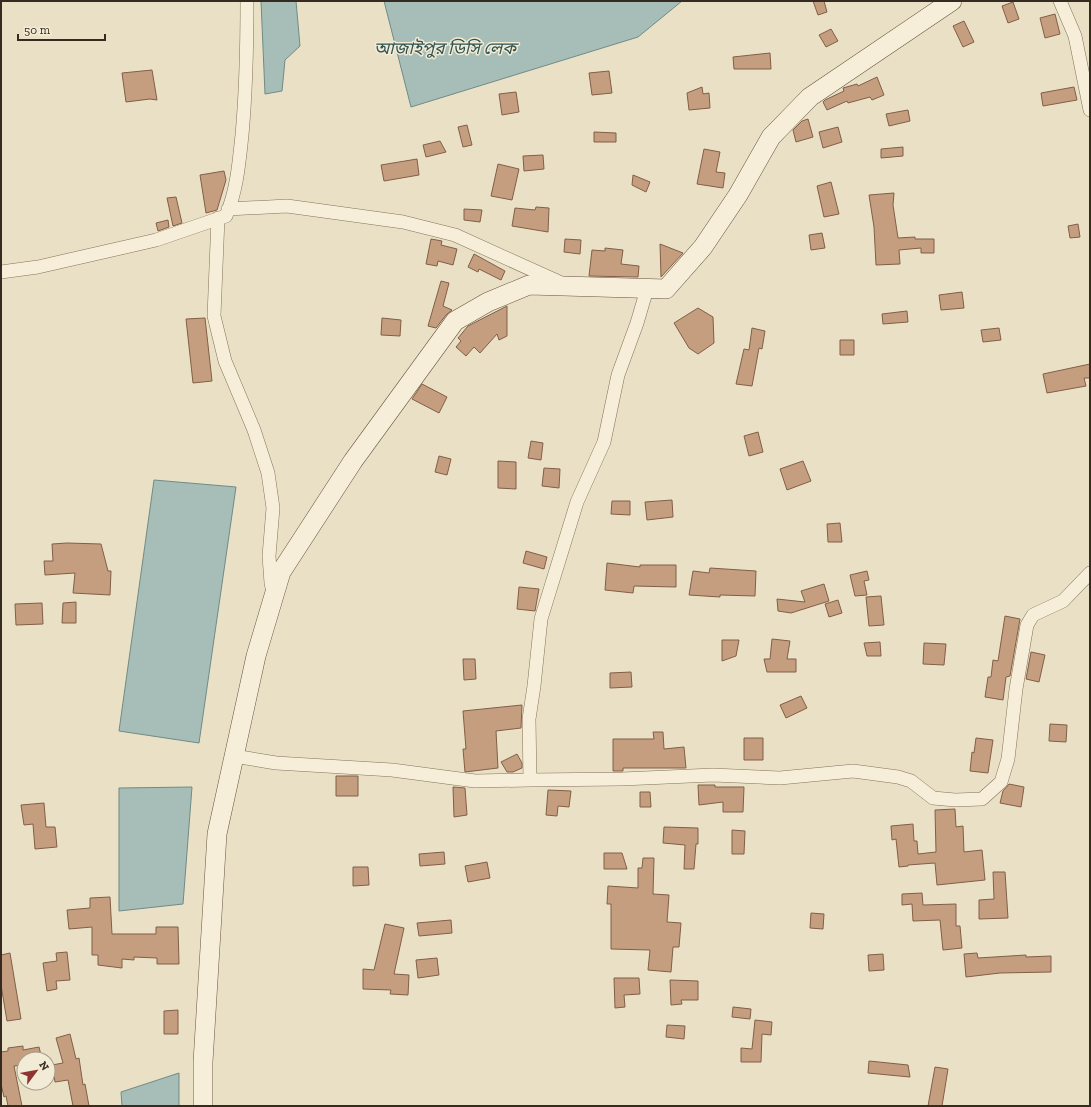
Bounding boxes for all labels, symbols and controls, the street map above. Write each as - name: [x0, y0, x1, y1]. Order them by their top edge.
- scale bar: [18, 16, 105, 42]
- text: 50 m: [24, 23, 51, 37]
- water label: আজাইপুর ডিসি লেক: [374, 38, 519, 58]
- north arrow: [16, 1051, 56, 1091]
- text: N: [36, 1059, 52, 1073]

